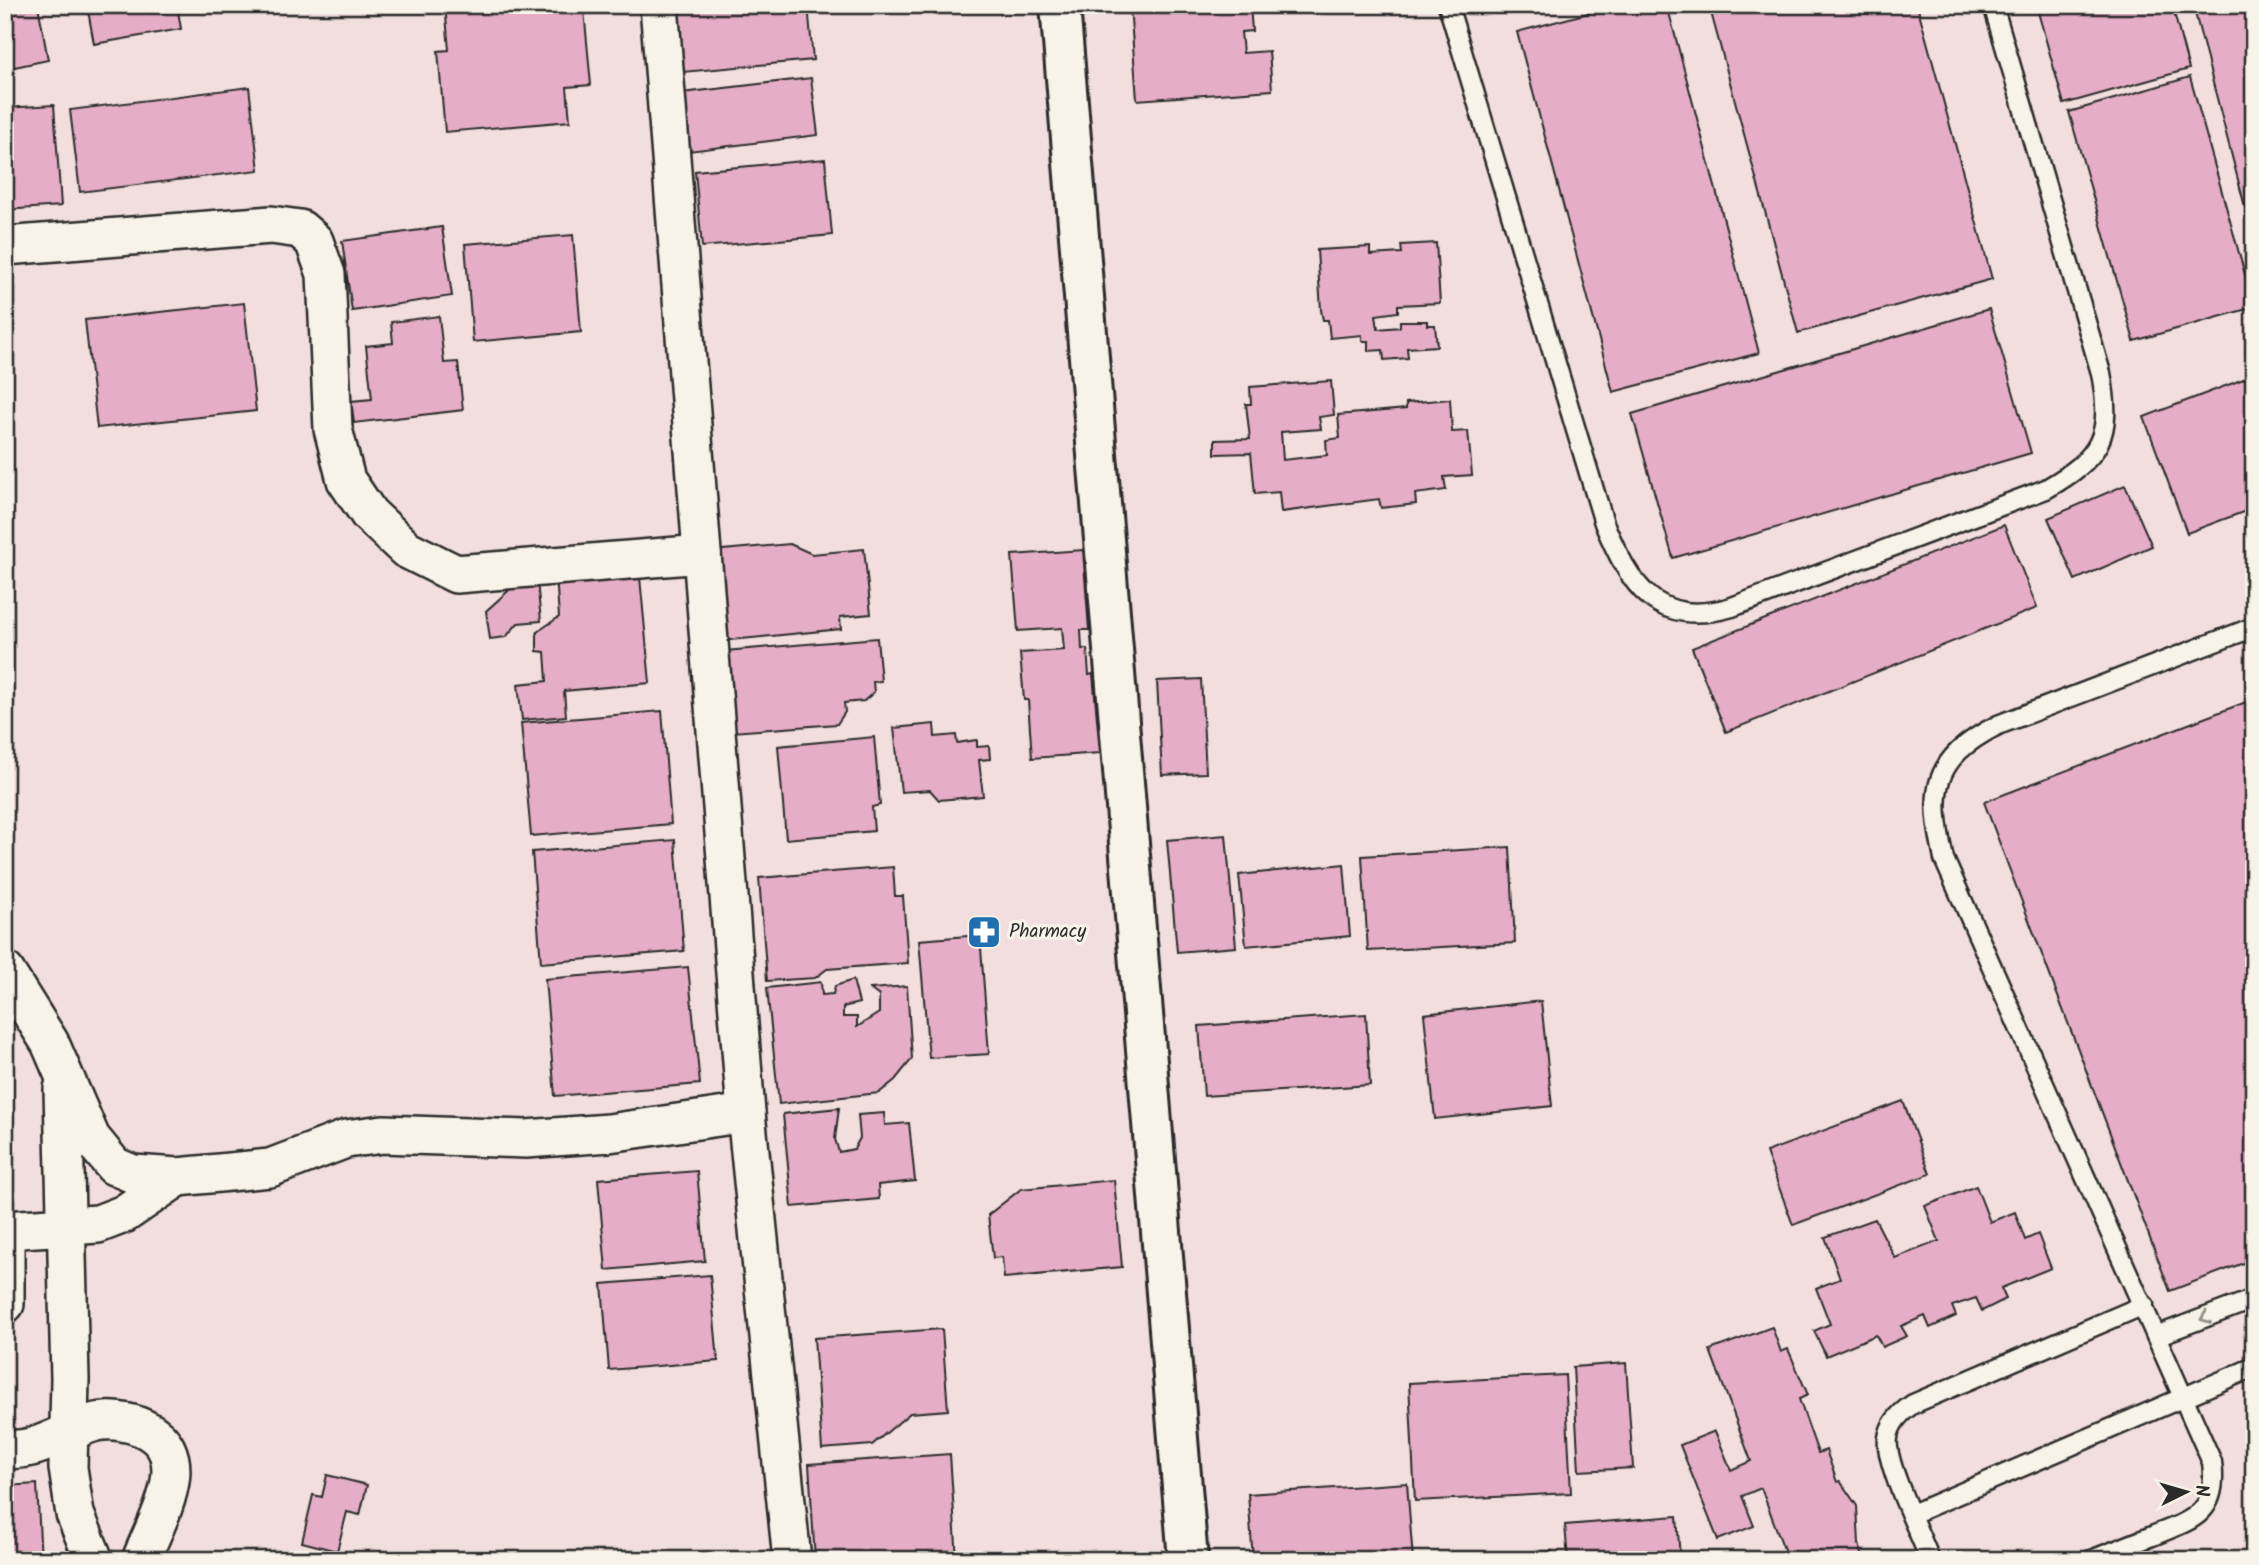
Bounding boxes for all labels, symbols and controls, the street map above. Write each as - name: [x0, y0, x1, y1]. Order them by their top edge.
- pharmacy icon: Pharmacy: [965, 913, 1003, 951]
- place label: Pharmacy: [1009, 917, 1087, 947]
- one-way arrow: [2200, 1309, 2212, 1323]
- north arrow: [2150, 1456, 2220, 1526]
- text: N: [2185, 1483, 2216, 1498]

